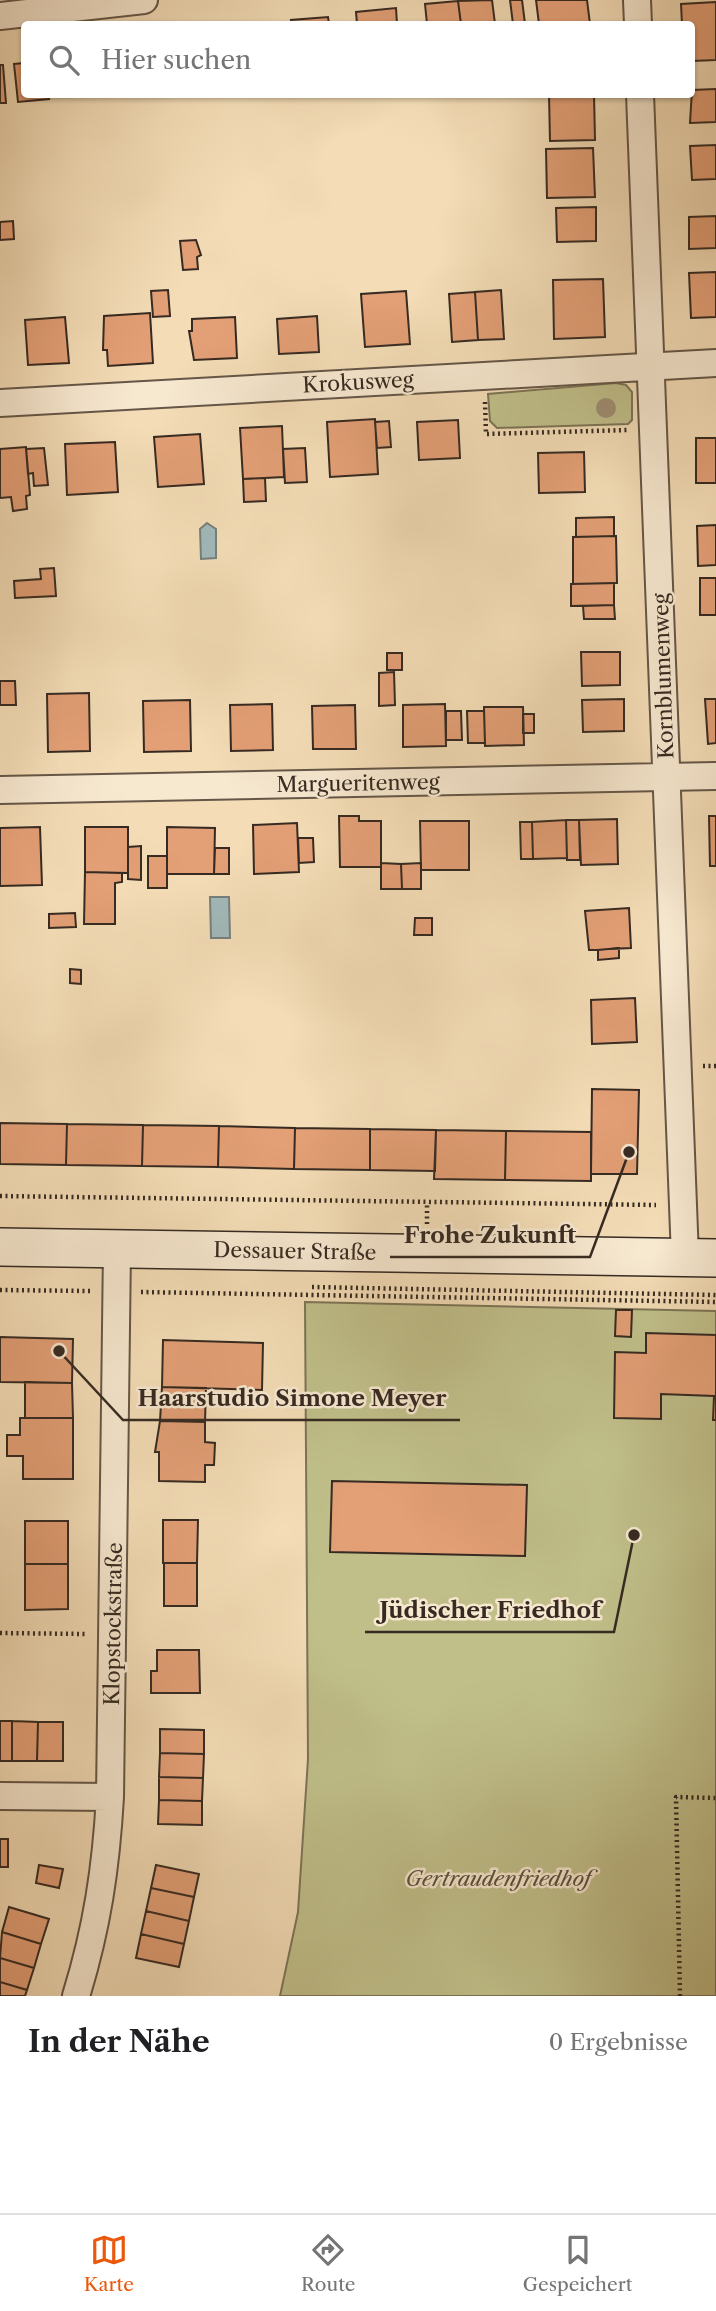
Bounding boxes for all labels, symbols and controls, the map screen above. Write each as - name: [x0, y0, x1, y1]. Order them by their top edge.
- search box: [21, 21, 695, 98]
- icon: search: [45, 41, 83, 79]
- text: Hier suchen: [101, 44, 251, 76]
- street label: Krokusweg: [302, 367, 415, 397]
- street label: Kornblumenweg: [648, 592, 678, 759]
- street label: Margueritenweg: [276, 769, 441, 797]
- callout: Frohe Zukunft: [390, 1213, 590, 1257]
- text: Frohe Zukunft: [404, 1221, 577, 1249]
- street label: Dessauer Straße: [213, 1237, 377, 1265]
- callout: Haarstudio Simone Meyer: [123, 1376, 460, 1420]
- text: Haarstudio Simone Meyer: [137, 1384, 447, 1412]
- street label: Klopstockstraße: [99, 1542, 127, 1706]
- callout: Jüdischer Friedhof: [365, 1588, 614, 1632]
- text: Jüdischer Friedhof: [375, 1596, 604, 1624]
- park label: Gertraudenfriedhof: [405, 1866, 598, 1891]
- text: In der Nähe: [28, 2023, 210, 2060]
- text: 0 Ergebnisse: [549, 2028, 688, 2056]
- tab: Karte: [84, 2231, 134, 2296]
- tab: Route: [301, 2231, 356, 2296]
- tab: Gespeichert: [523, 2231, 632, 2296]

